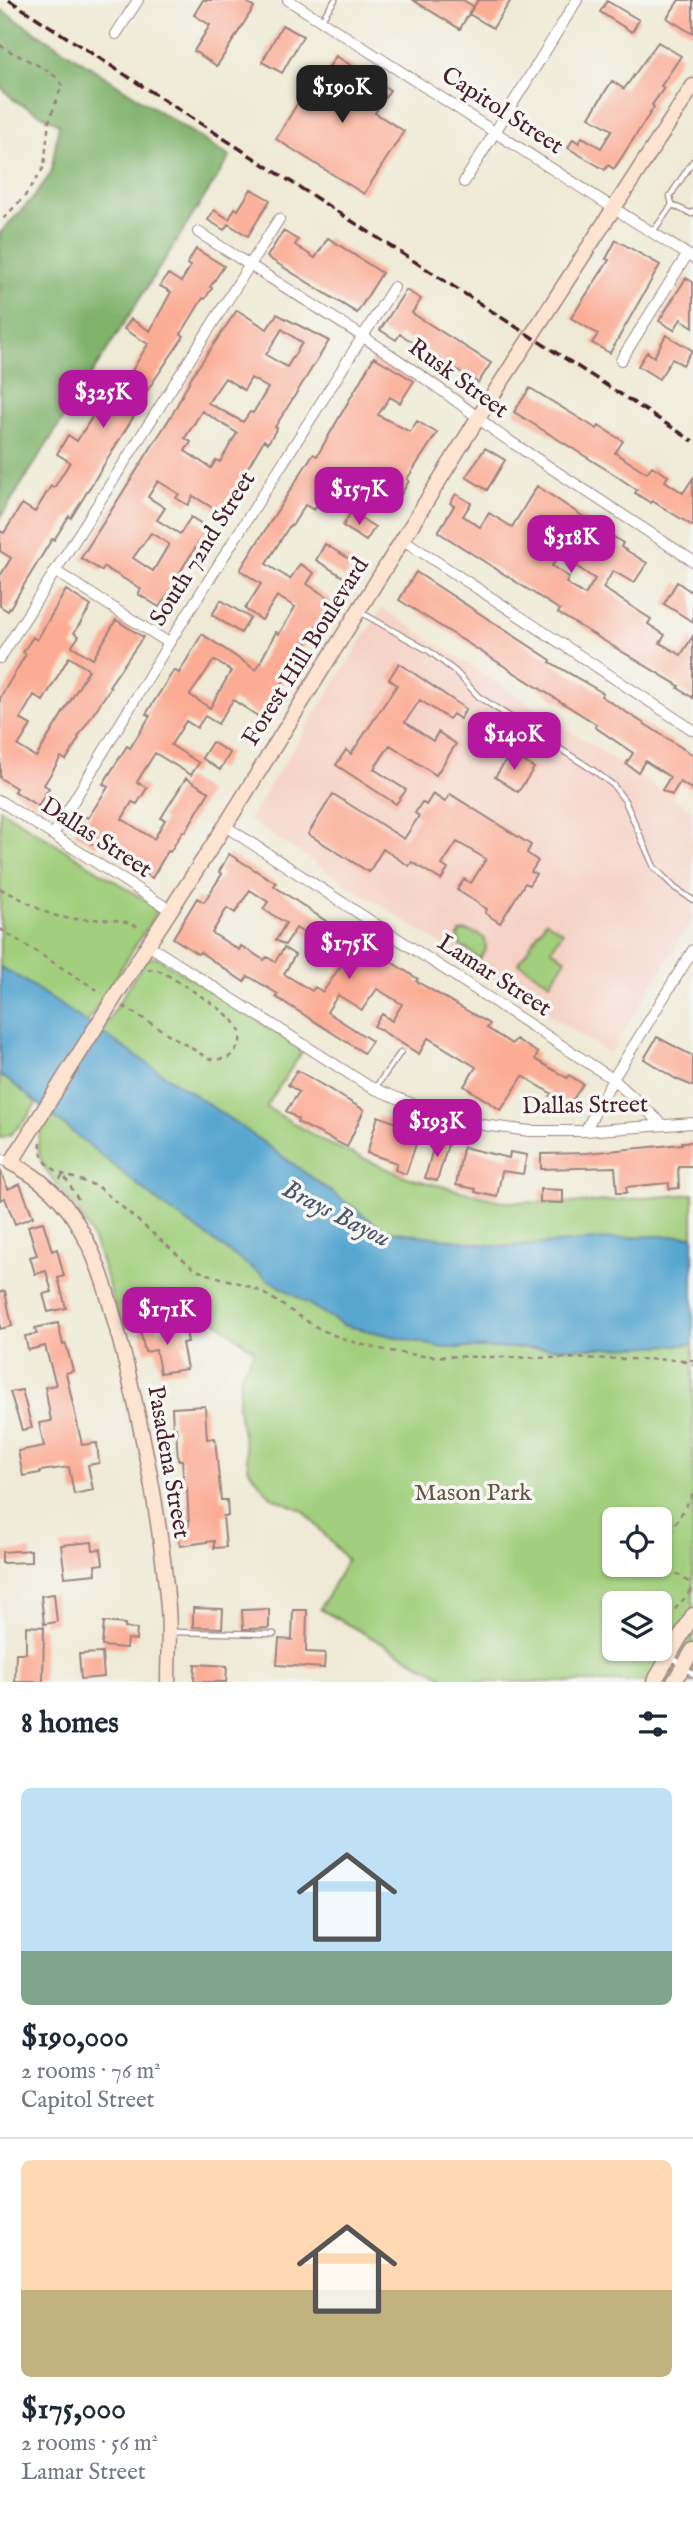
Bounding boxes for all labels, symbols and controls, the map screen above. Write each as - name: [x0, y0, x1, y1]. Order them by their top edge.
- street label: Capitol Street: [435, 60, 569, 162]
- pin: $190K: [293, 66, 391, 125]
- text: $190K: [312, 73, 372, 102]
- street label: Rusk Street: [402, 332, 514, 426]
- pin: $325K: [54, 370, 152, 430]
- text: $325K: [74, 378, 132, 407]
- street label: South 72nd Street: [143, 466, 263, 632]
- pin: $157K: [310, 468, 408, 527]
- text: $157K: [330, 475, 388, 504]
- pin: $318K: [522, 516, 620, 575]
- text: $318K: [543, 523, 599, 552]
- street label: Forest Hill Boulevard: [236, 552, 377, 752]
- pin: $140K: [465, 712, 563, 772]
- text: $140K: [484, 720, 544, 749]
- street label: Dallas Street: [35, 791, 157, 885]
- pin: $175K: [300, 922, 398, 981]
- street label: Lamar Street: [431, 928, 557, 1024]
- text: $175K: [320, 929, 378, 958]
- street label: Dallas Street: [522, 1089, 648, 1123]
- pin: $193K: [388, 1100, 486, 1159]
- text: $193K: [409, 1107, 465, 1136]
- water label: Brays Bayou: [276, 1173, 396, 1255]
- pin: $171K: [118, 1288, 216, 1347]
- text: $171K: [138, 1295, 196, 1324]
- street label: Pasadena Street: [139, 1383, 197, 1541]
- park label: Mason Park: [414, 1478, 532, 1509]
- map controls: [602, 1507, 672, 1661]
- button: locate: [602, 1507, 672, 1577]
- button: layers: [602, 1591, 672, 1661]
- text: 8 homes: [21, 1705, 119, 1743]
- icon: filters: [634, 1705, 672, 1743]
- icon: home: [284, 1834, 410, 1960]
- text: $190,000: [21, 2019, 129, 2057]
- text: 2 rooms · 76 m²: [21, 2057, 161, 2086]
- text: Capitol Street: [21, 2086, 154, 2115]
- icon: home: [284, 2206, 410, 2332]
- text: $175,000: [21, 2391, 126, 2429]
- text: 2 rooms · 56 m²: [21, 2429, 158, 2458]
- text: Lamar Street: [21, 2458, 146, 2487]

